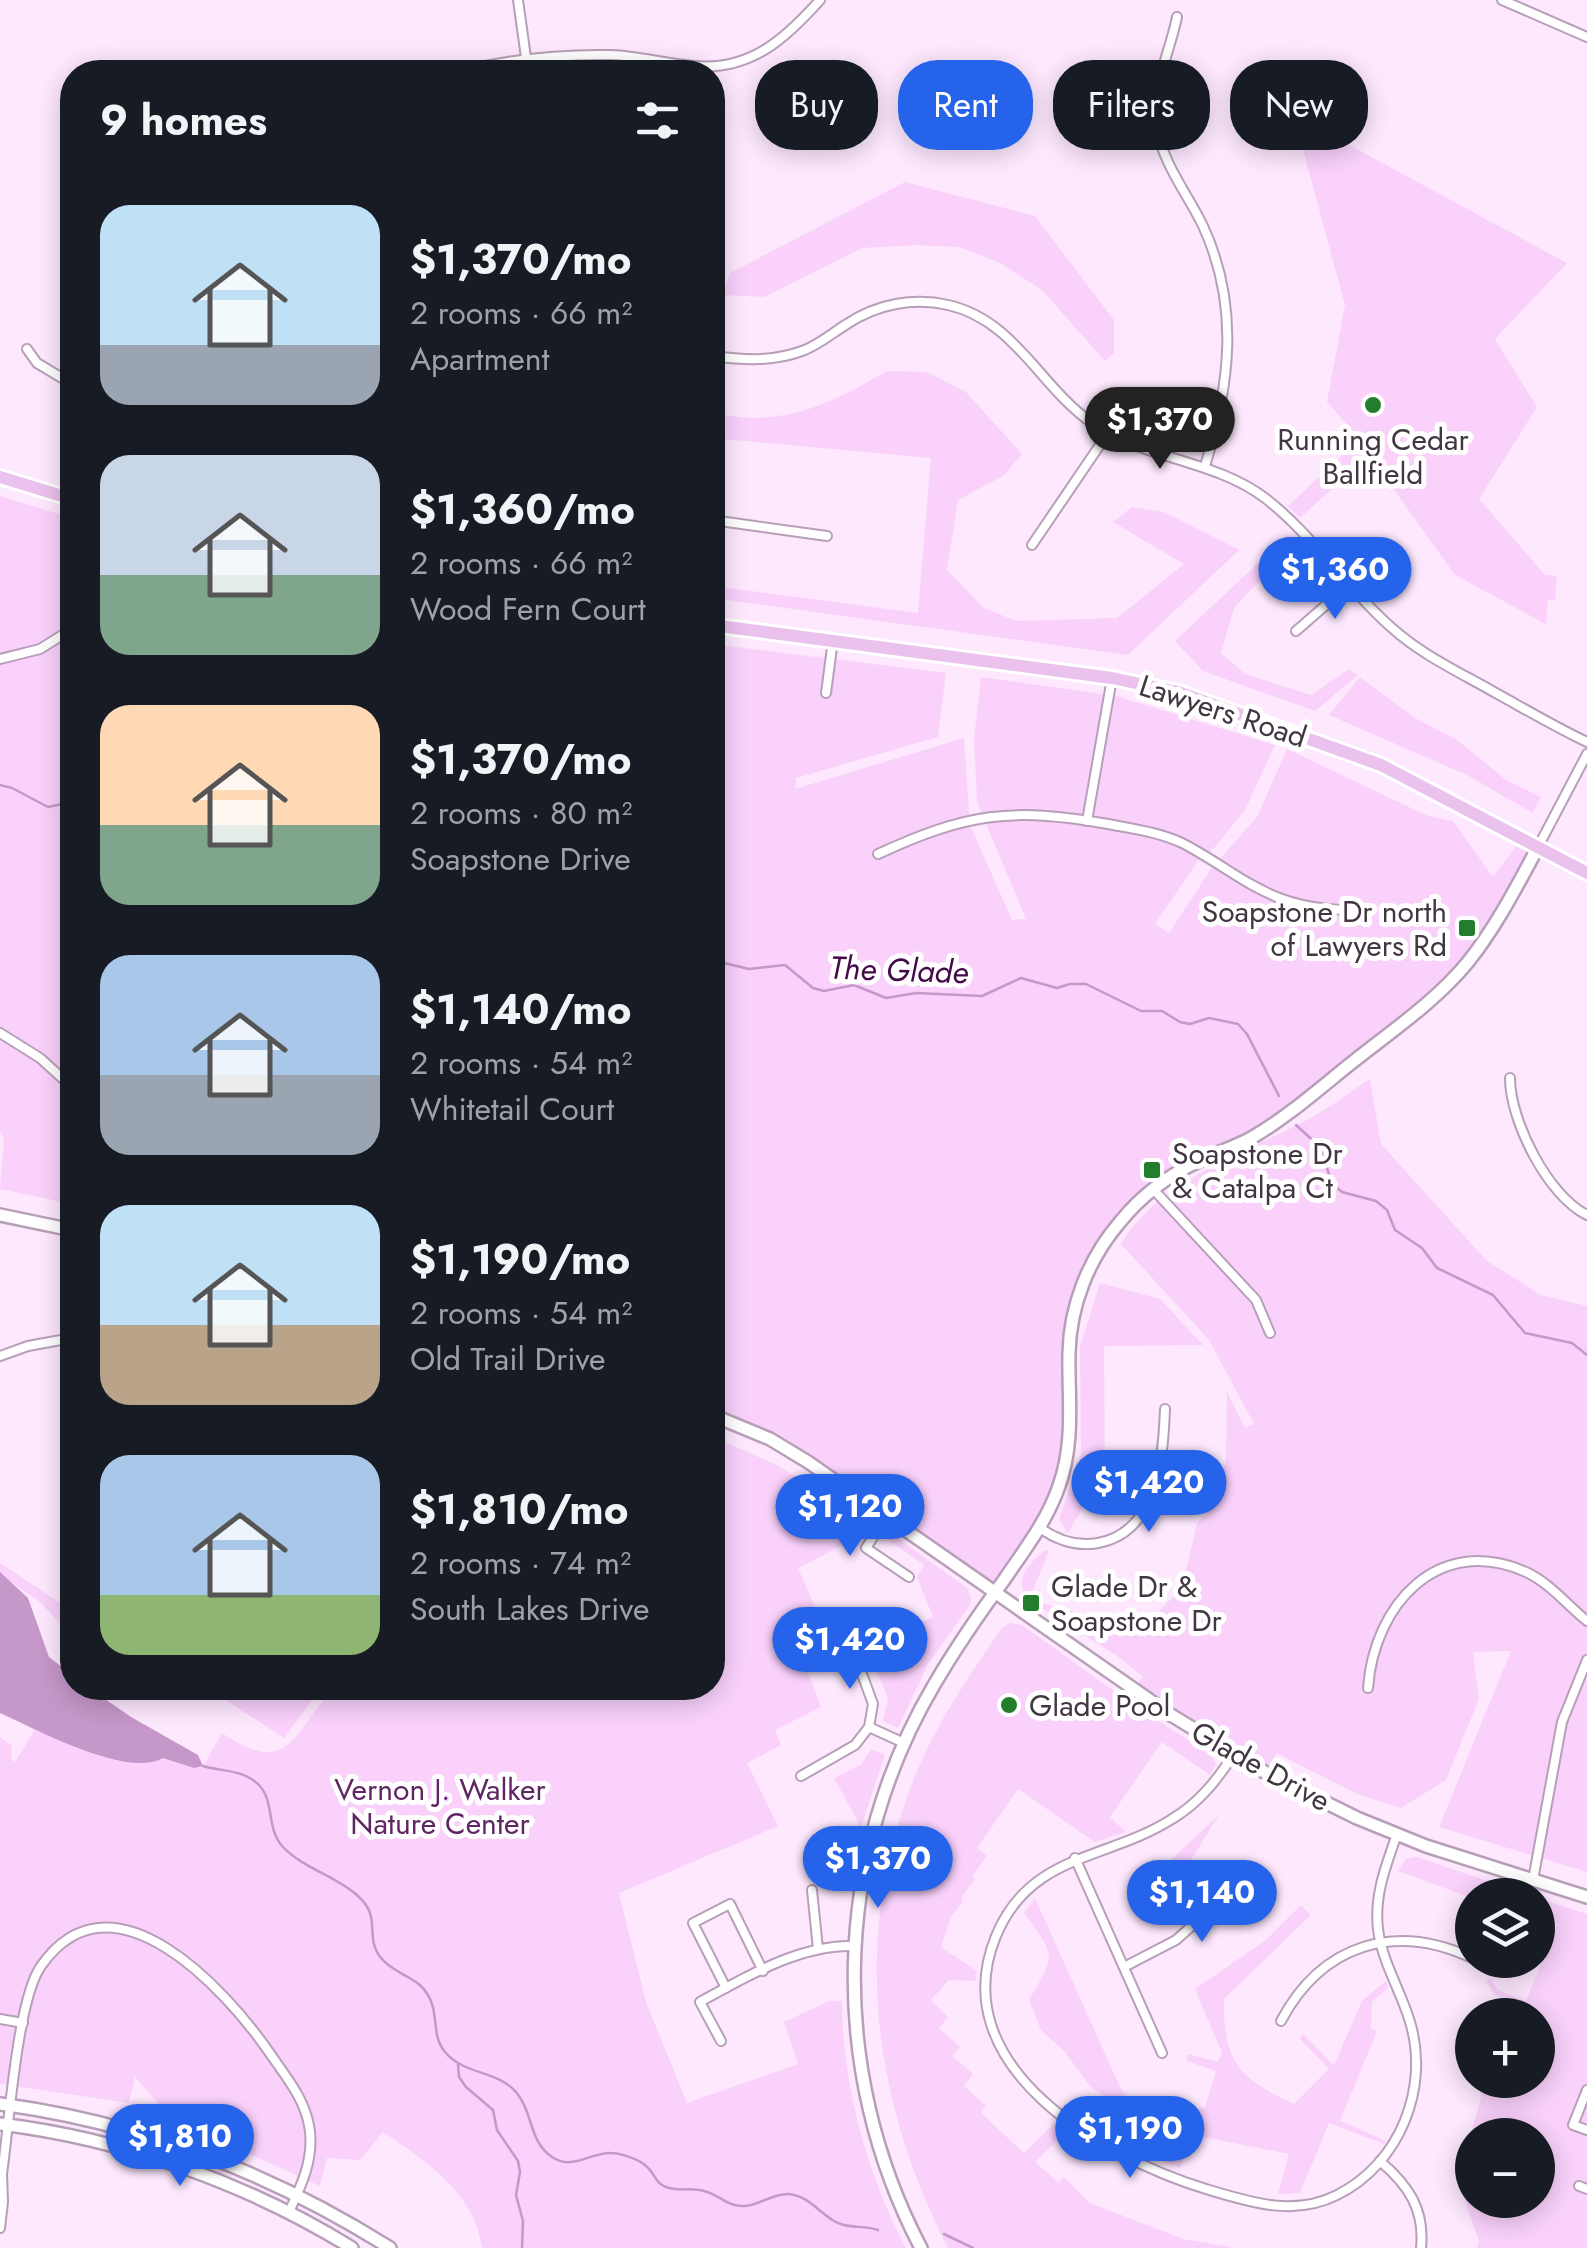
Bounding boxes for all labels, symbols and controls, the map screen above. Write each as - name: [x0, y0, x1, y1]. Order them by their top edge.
- chip: Buy: [755, 60, 878, 150]
- chip: Rent: [898, 60, 1033, 150]
- chip: Filters: [1053, 60, 1210, 150]
- chip: New: [1230, 60, 1368, 150]
- text: 9 homes: [100, 90, 267, 151]
- icon: filters: [630, 93, 685, 148]
- text: $1,370/mo: [410, 229, 632, 290]
- icon: home: [180, 245, 300, 365]
- text: 2 rooms · 66 m²: [410, 290, 632, 336]
- text: Apartment: [410, 336, 549, 382]
- pin: $1,370: [1079, 387, 1241, 472]
- marker: Running Cedar Ballfield: [1362, 394, 1384, 416]
- text: $1,370: [1107, 396, 1213, 442]
- place label: Running Cedar Ballfield: [1277, 418, 1469, 495]
- text: $1,360/mo: [410, 479, 635, 540]
- icon: home: [180, 495, 300, 615]
- pin: $1,360: [1254, 537, 1416, 622]
- text: 2 rooms · 66 m²: [410, 540, 632, 586]
- text: $1,360: [1280, 546, 1390, 592]
- text: Wood Fern Court: [410, 586, 646, 632]
- street label: Lawyers Road: [1134, 664, 1312, 758]
- text: $1,370/mo: [410, 729, 632, 790]
- icon: home: [180, 745, 300, 865]
- text: 2 rooms · 80 m²: [410, 790, 632, 836]
- text: Soapstone Drive: [410, 836, 631, 882]
- place label: Soapstone Dr north of Lawyers Rd: [1202, 890, 1447, 967]
- marker: Soapstone Dr north of Lawyers Rd: [1456, 917, 1478, 939]
- water label: The Glade: [829, 945, 969, 995]
- text: $1,140/mo: [410, 979, 631, 1040]
- icon: home: [180, 995, 300, 1115]
- text: 2 rooms · 54 m²: [410, 1040, 632, 1086]
- text: Whitetail Court: [410, 1086, 614, 1132]
- place label: Soapstone Dr & Catalpa Ct: [1172, 1132, 1344, 1209]
- marker: Soapstone Dr & Catalpa Ct: [1141, 1159, 1163, 1181]
- text: $1,190/mo: [410, 1229, 630, 1290]
- icon: home: [180, 1245, 300, 1365]
- text: 2 rooms · 54 m²: [410, 1290, 632, 1336]
- text: Old Trail Drive: [410, 1336, 606, 1382]
- pin: $1,420: [1068, 1450, 1230, 1535]
- text: $1,420: [1093, 1459, 1205, 1505]
- pin: $1,120: [769, 1474, 931, 1559]
- text: $1,810/mo: [410, 1479, 628, 1540]
- text: $1,120: [797, 1483, 903, 1529]
- icon: home: [180, 1495, 300, 1615]
- text: 2 rooms · 74 m²: [410, 1540, 631, 1586]
- place label: Glade Dr & Soapstone Dr: [1051, 1565, 1223, 1642]
- text: South Lakes Drive: [410, 1586, 649, 1632]
- marker: Glade Dr & Soapstone Dr: [1020, 1592, 1042, 1614]
- pin: $1,420: [769, 1607, 931, 1692]
- text: $1,420: [794, 1616, 906, 1662]
- place label: Glade Pool: [1029, 1684, 1170, 1727]
- marker: Glade Pool: [998, 1694, 1020, 1716]
- street label: Glade Drive: [1184, 1710, 1338, 1822]
- park label: Vernon J. Walker Nature Center: [334, 1768, 547, 1845]
- pin: $1,370: [797, 1826, 959, 1911]
- text: $1,370: [825, 1835, 931, 1881]
- pin: $1,140: [1121, 1860, 1283, 1945]
- text: $1,140: [1149, 1869, 1255, 1915]
- map controls: [1455, 1878, 1555, 2218]
- button: layers: [1455, 1878, 1555, 1978]
- button: +: [1455, 1998, 1555, 2098]
- pin: $1,190: [1049, 2096, 1211, 2181]
- pin: $1,810: [99, 2104, 261, 2189]
- text: $1,190: [1077, 2105, 1183, 2151]
- text: $1,810: [128, 2113, 232, 2159]
- button: −: [1455, 2118, 1555, 2218]

